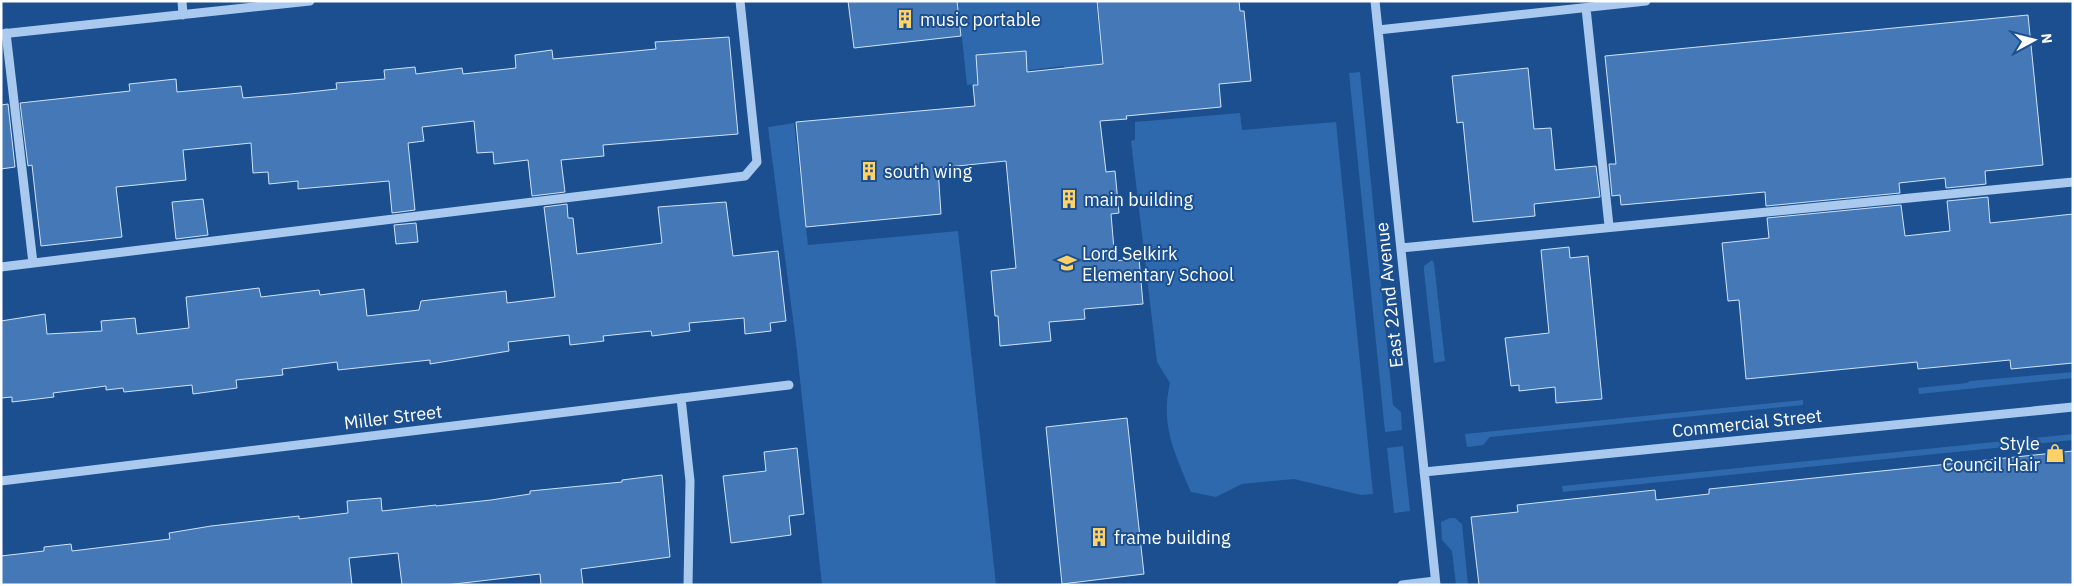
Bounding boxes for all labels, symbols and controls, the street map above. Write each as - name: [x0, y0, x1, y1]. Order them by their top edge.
- building icon: music portable: [894, 8, 916, 30]
- place label: music portable: [920, 8, 1041, 31]
- north arrow: [2009, 15, 2059, 65]
- text: N: [2037, 32, 2056, 45]
- building icon: south wing: [858, 160, 880, 182]
- place label: south wing: [884, 160, 972, 183]
- building icon: main building: [1058, 188, 1080, 210]
- place label: main building: [1084, 188, 1194, 211]
- street label: East 22nd Avenue: [1370, 221, 1408, 369]
- place label: Lord Selkirk Elementary School: [1082, 242, 1234, 286]
- school or university icon: Lord Selkirk Elementary School: [1056, 252, 1078, 274]
- street label: Miller Street: [342, 400, 444, 434]
- street label: Commercial Street: [1671, 404, 1823, 442]
- place label: Style Council Hair: [1942, 432, 2040, 476]
- shop icon: Style Council Hair: [2044, 442, 2066, 464]
- building icon: frame building: [1088, 526, 1110, 548]
- place label: frame building: [1114, 526, 1231, 549]

